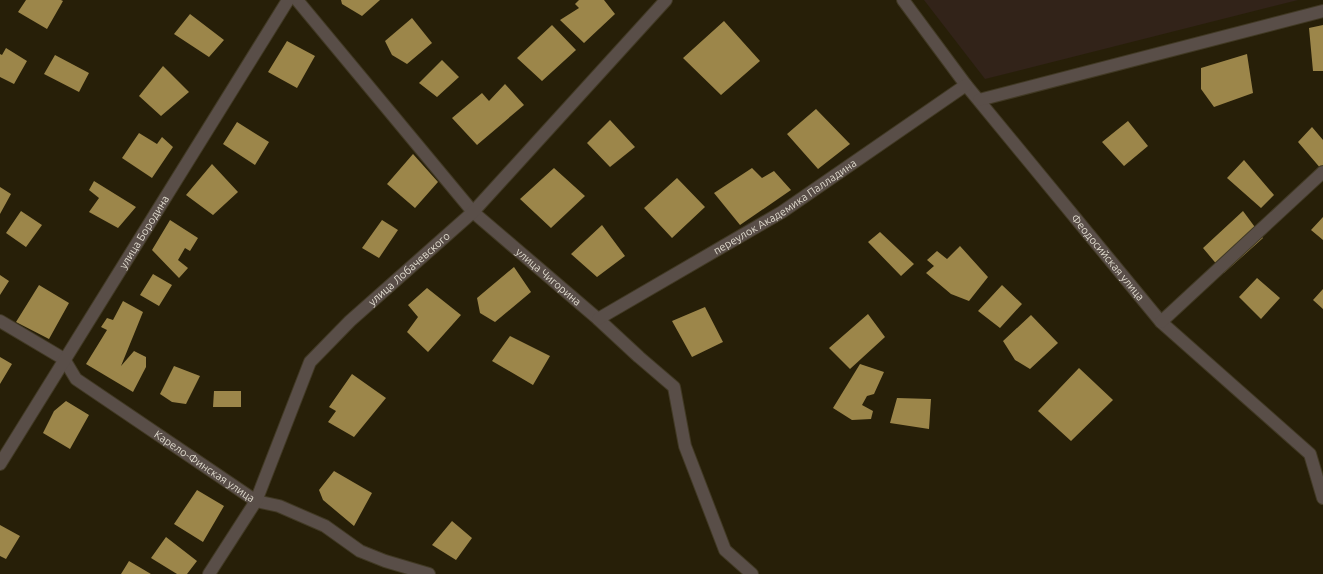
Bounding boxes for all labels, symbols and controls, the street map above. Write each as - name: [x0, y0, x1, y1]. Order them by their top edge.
- street label: переулок Академика Палладина: [711, 157, 859, 257]
- street label: улица Бородина: [117, 193, 171, 271]
- street label: Феодосийская улица: [1069, 212, 1147, 303]
- street label: улица Лобачевского: [366, 230, 452, 308]
- street label: улица Чигорина: [514, 245, 584, 308]
- street label: Карело-Финская улица: [152, 428, 257, 504]

